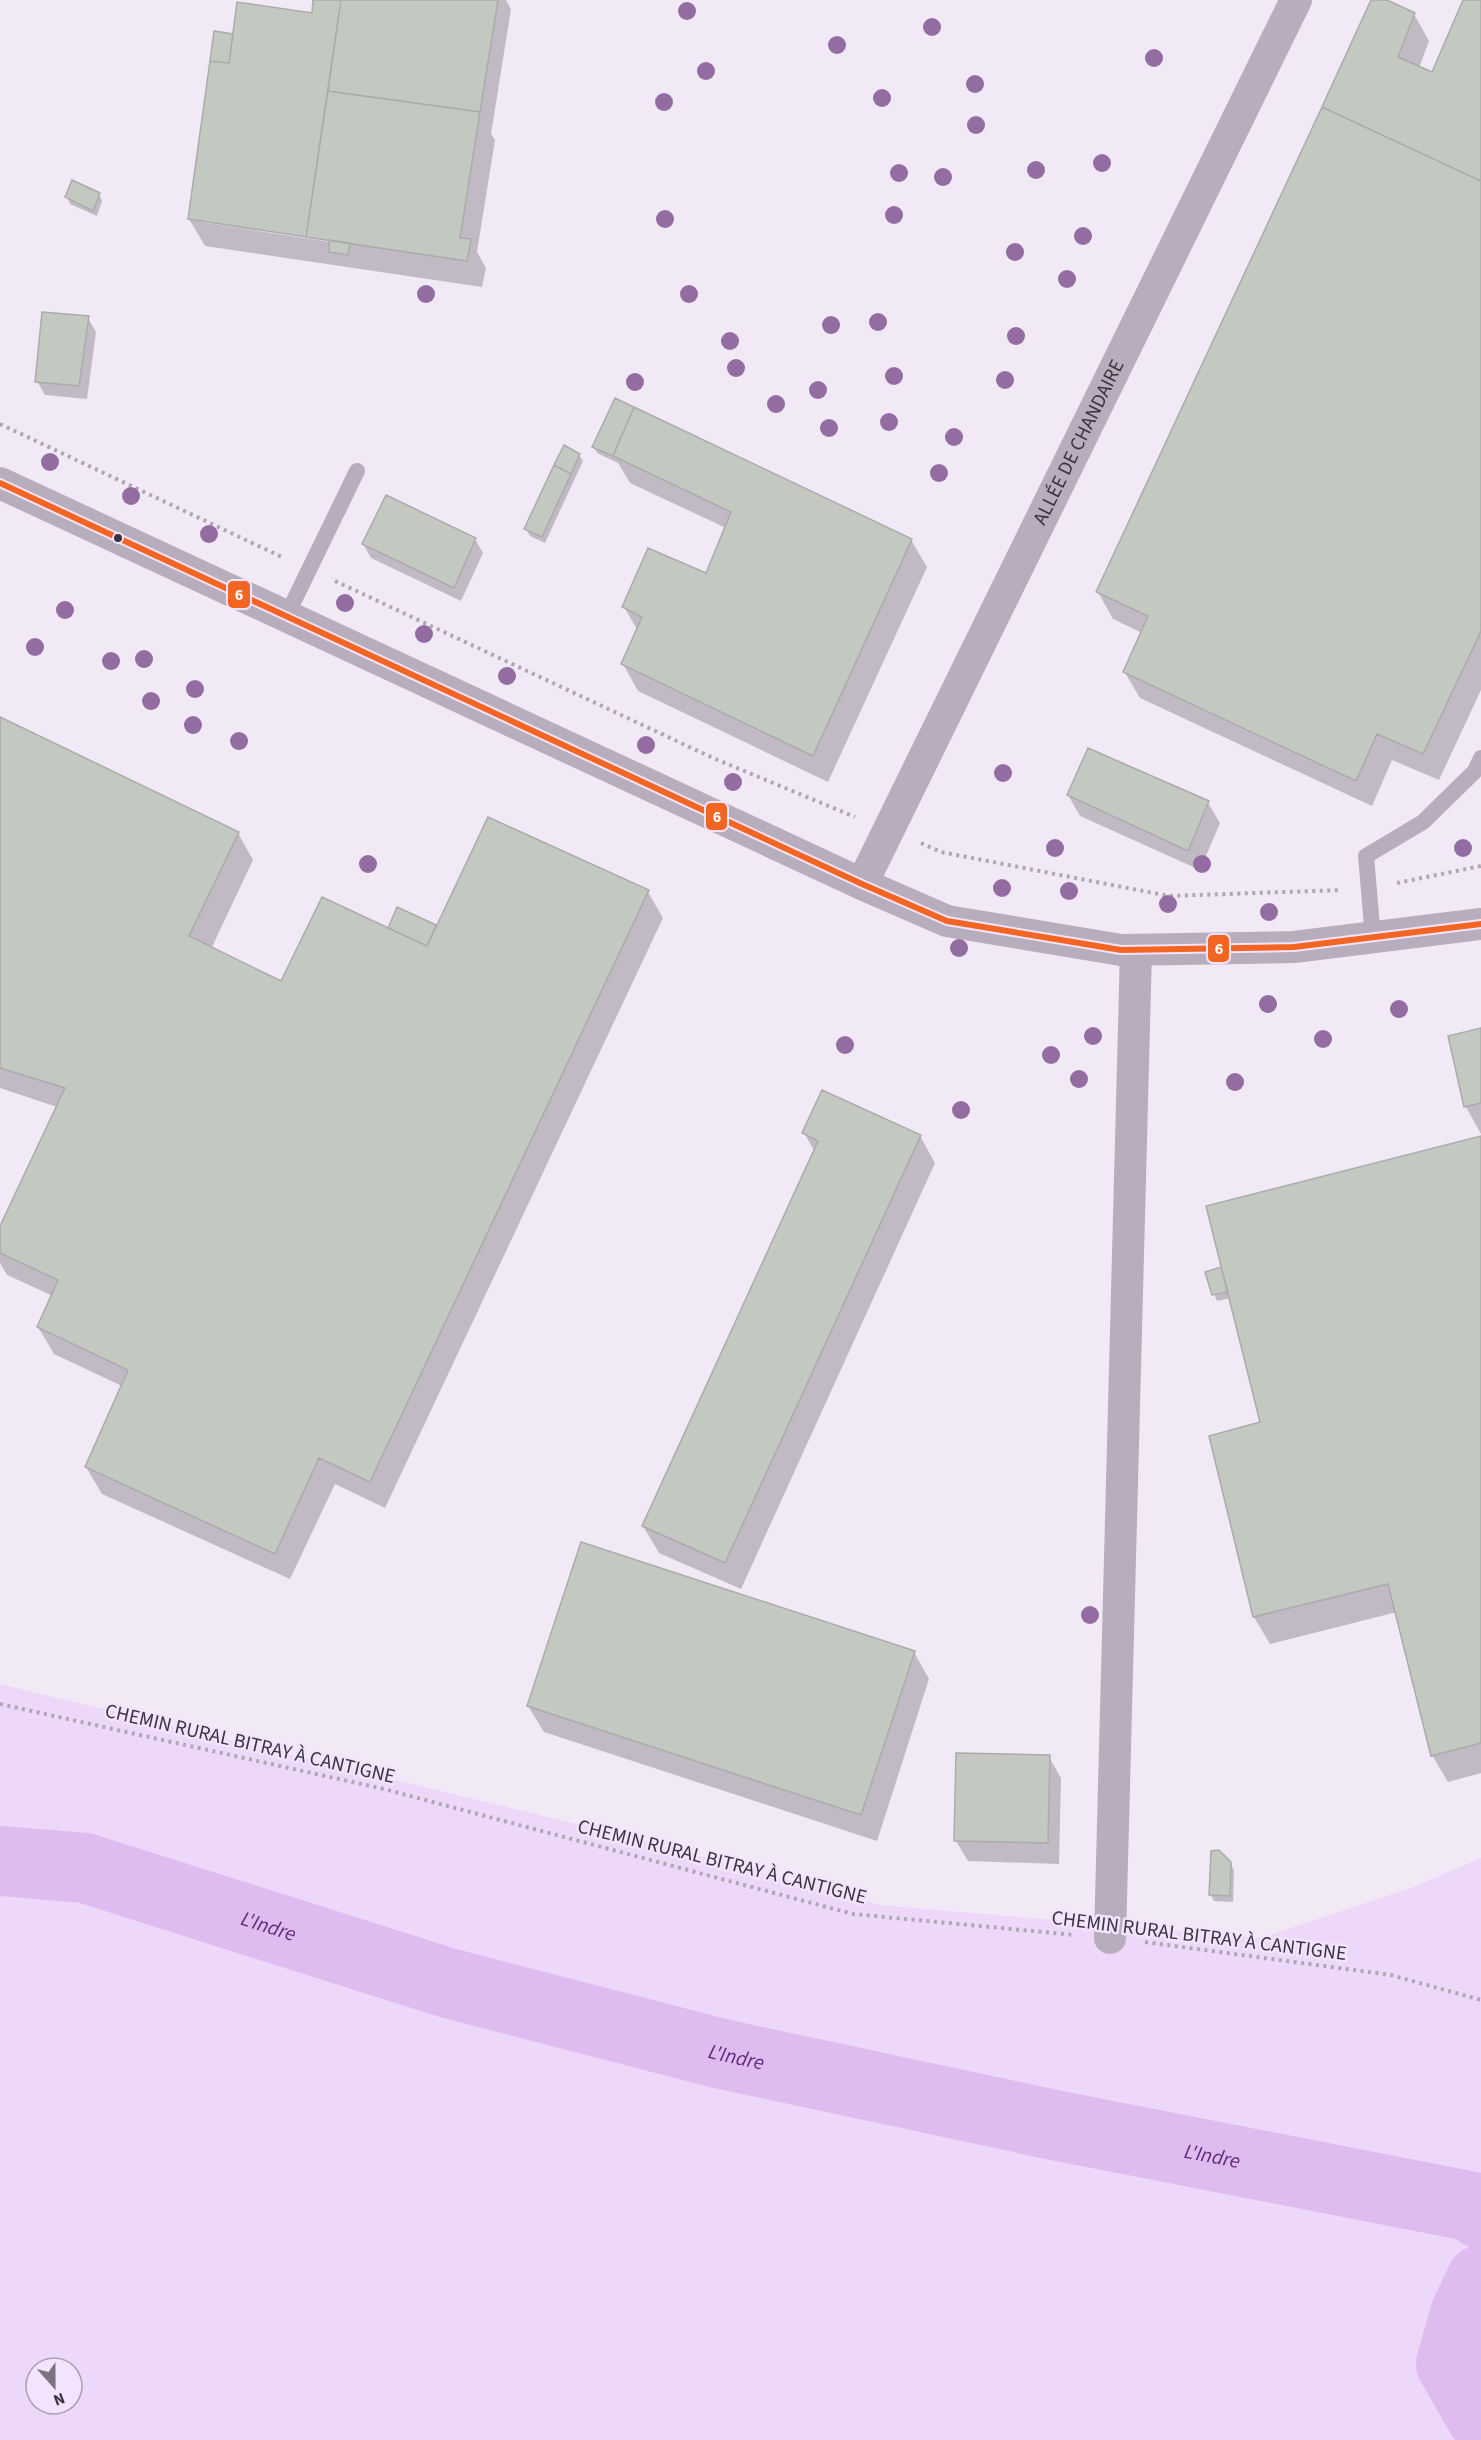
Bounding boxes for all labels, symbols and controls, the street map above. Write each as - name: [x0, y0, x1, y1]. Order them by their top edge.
- street label: ALLÉE DE CHANDAIRE: [1026, 355, 1131, 530]
- unlabelled marker: [112, 532, 124, 544]
- line badge: 6: [227, 580, 251, 609]
- text: 6: [235, 584, 243, 606]
- line badge: 6: [705, 802, 728, 831]
- text: 6: [713, 806, 721, 828]
- line badge: 6: [1207, 934, 1230, 963]
- text: 6: [1215, 938, 1223, 960]
- street label: CHEMIN RURAL BITRAY À CANTIGNE: [102, 1697, 398, 1791]
- street label: CHEMIN RURAL BITRAY À CANTIGNE: [575, 1812, 869, 1912]
- water label: L'Indre: [237, 1903, 300, 1949]
- street label: CHEMIN RURAL BITRAY À CANTIGNE: [1050, 1904, 1348, 1968]
- water label: L'Indre: [705, 2036, 767, 2078]
- water label: L'Indre: [1182, 2136, 1243, 2176]
- north arrow: [24, 2356, 84, 2416]
- text: N: [50, 2387, 68, 2411]

